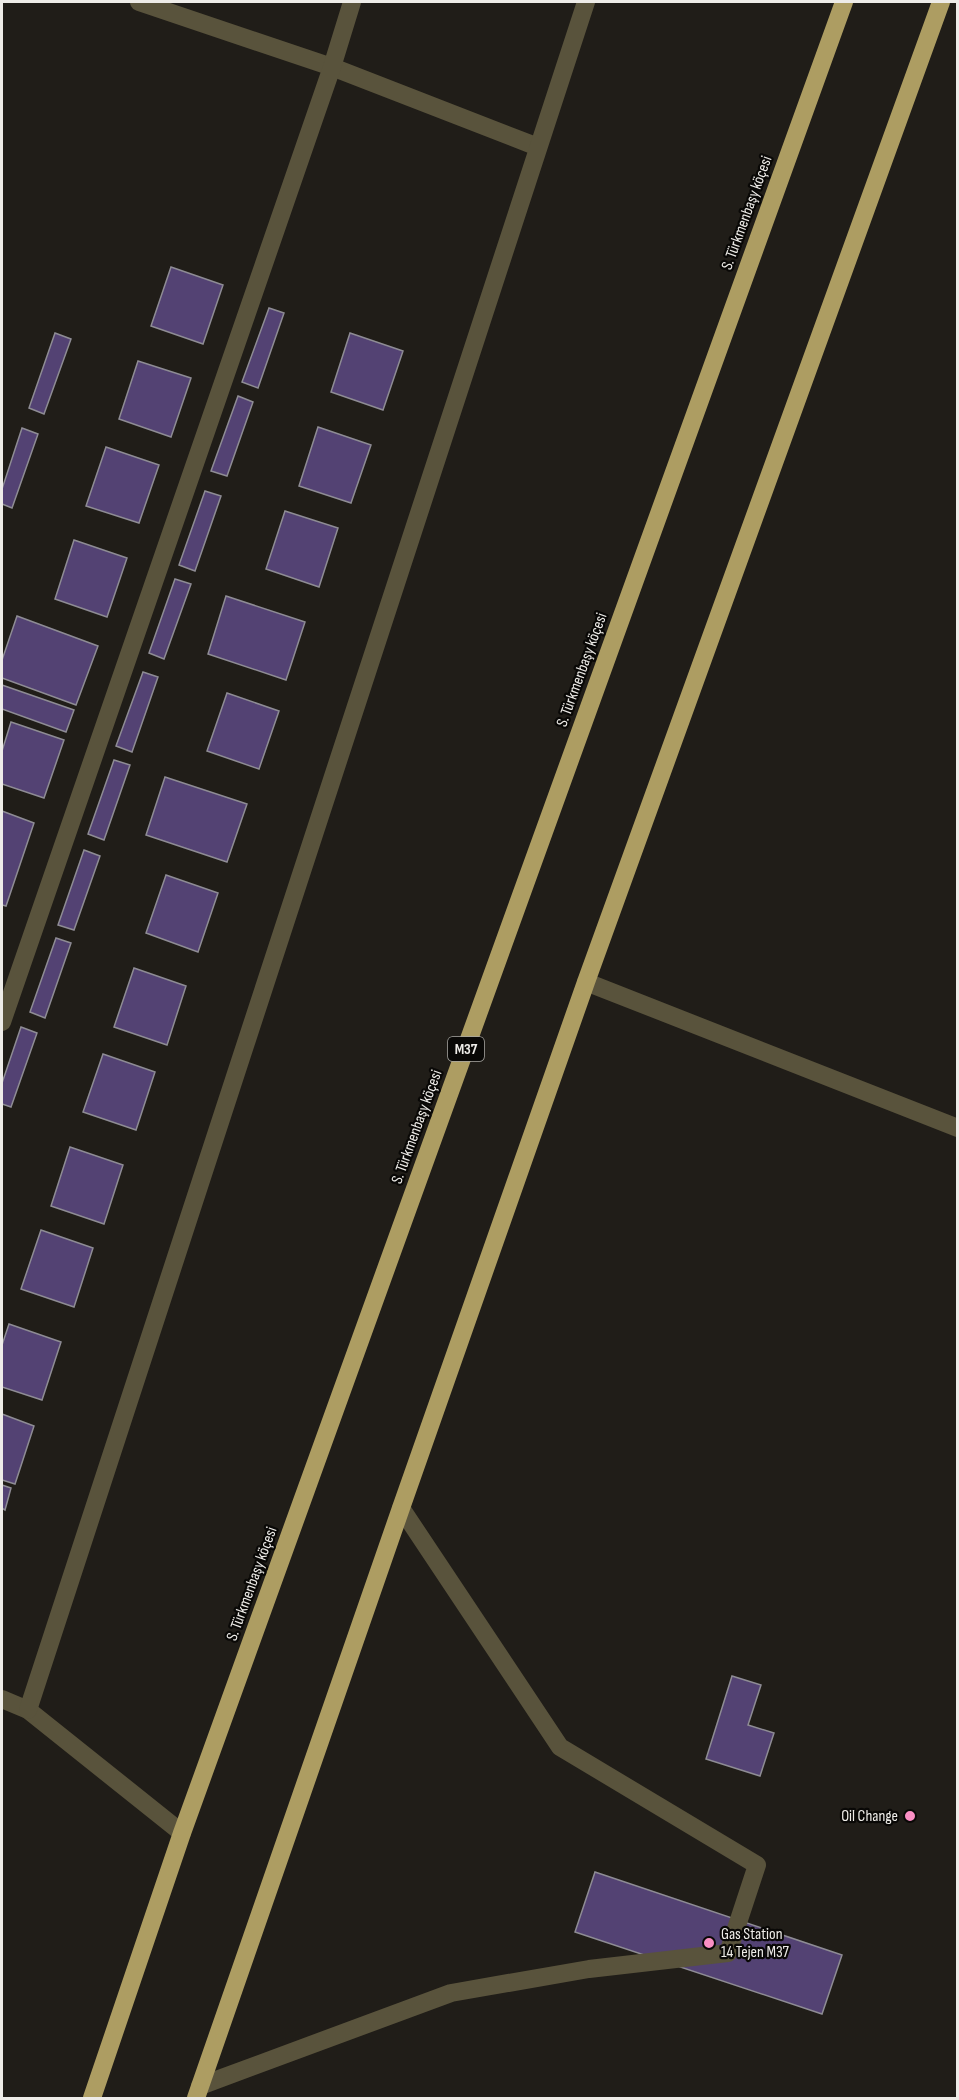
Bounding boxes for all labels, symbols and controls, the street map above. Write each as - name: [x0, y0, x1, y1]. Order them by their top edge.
- street label: S. Türkmenbaşy köçesi: [718, 153, 776, 273]
- street label: S. Türkmenbaşy köçesi: [553, 610, 611, 730]
- road number: M37: [448, 1037, 484, 1061]
- street label: S. Türkmenbaşy köçesi: [388, 1067, 446, 1187]
- street label: S. Türkmenbaşy köçesi: [223, 1524, 281, 1644]
- place label: Oil Change: [841, 1807, 898, 1826]
- marker: Oil Change: [903, 1809, 917, 1823]
- place label: Gas Station 14 Tejen M37: [721, 1925, 790, 1962]
- marker: Gas Station 14 Tejen M37: [702, 1936, 716, 1950]

